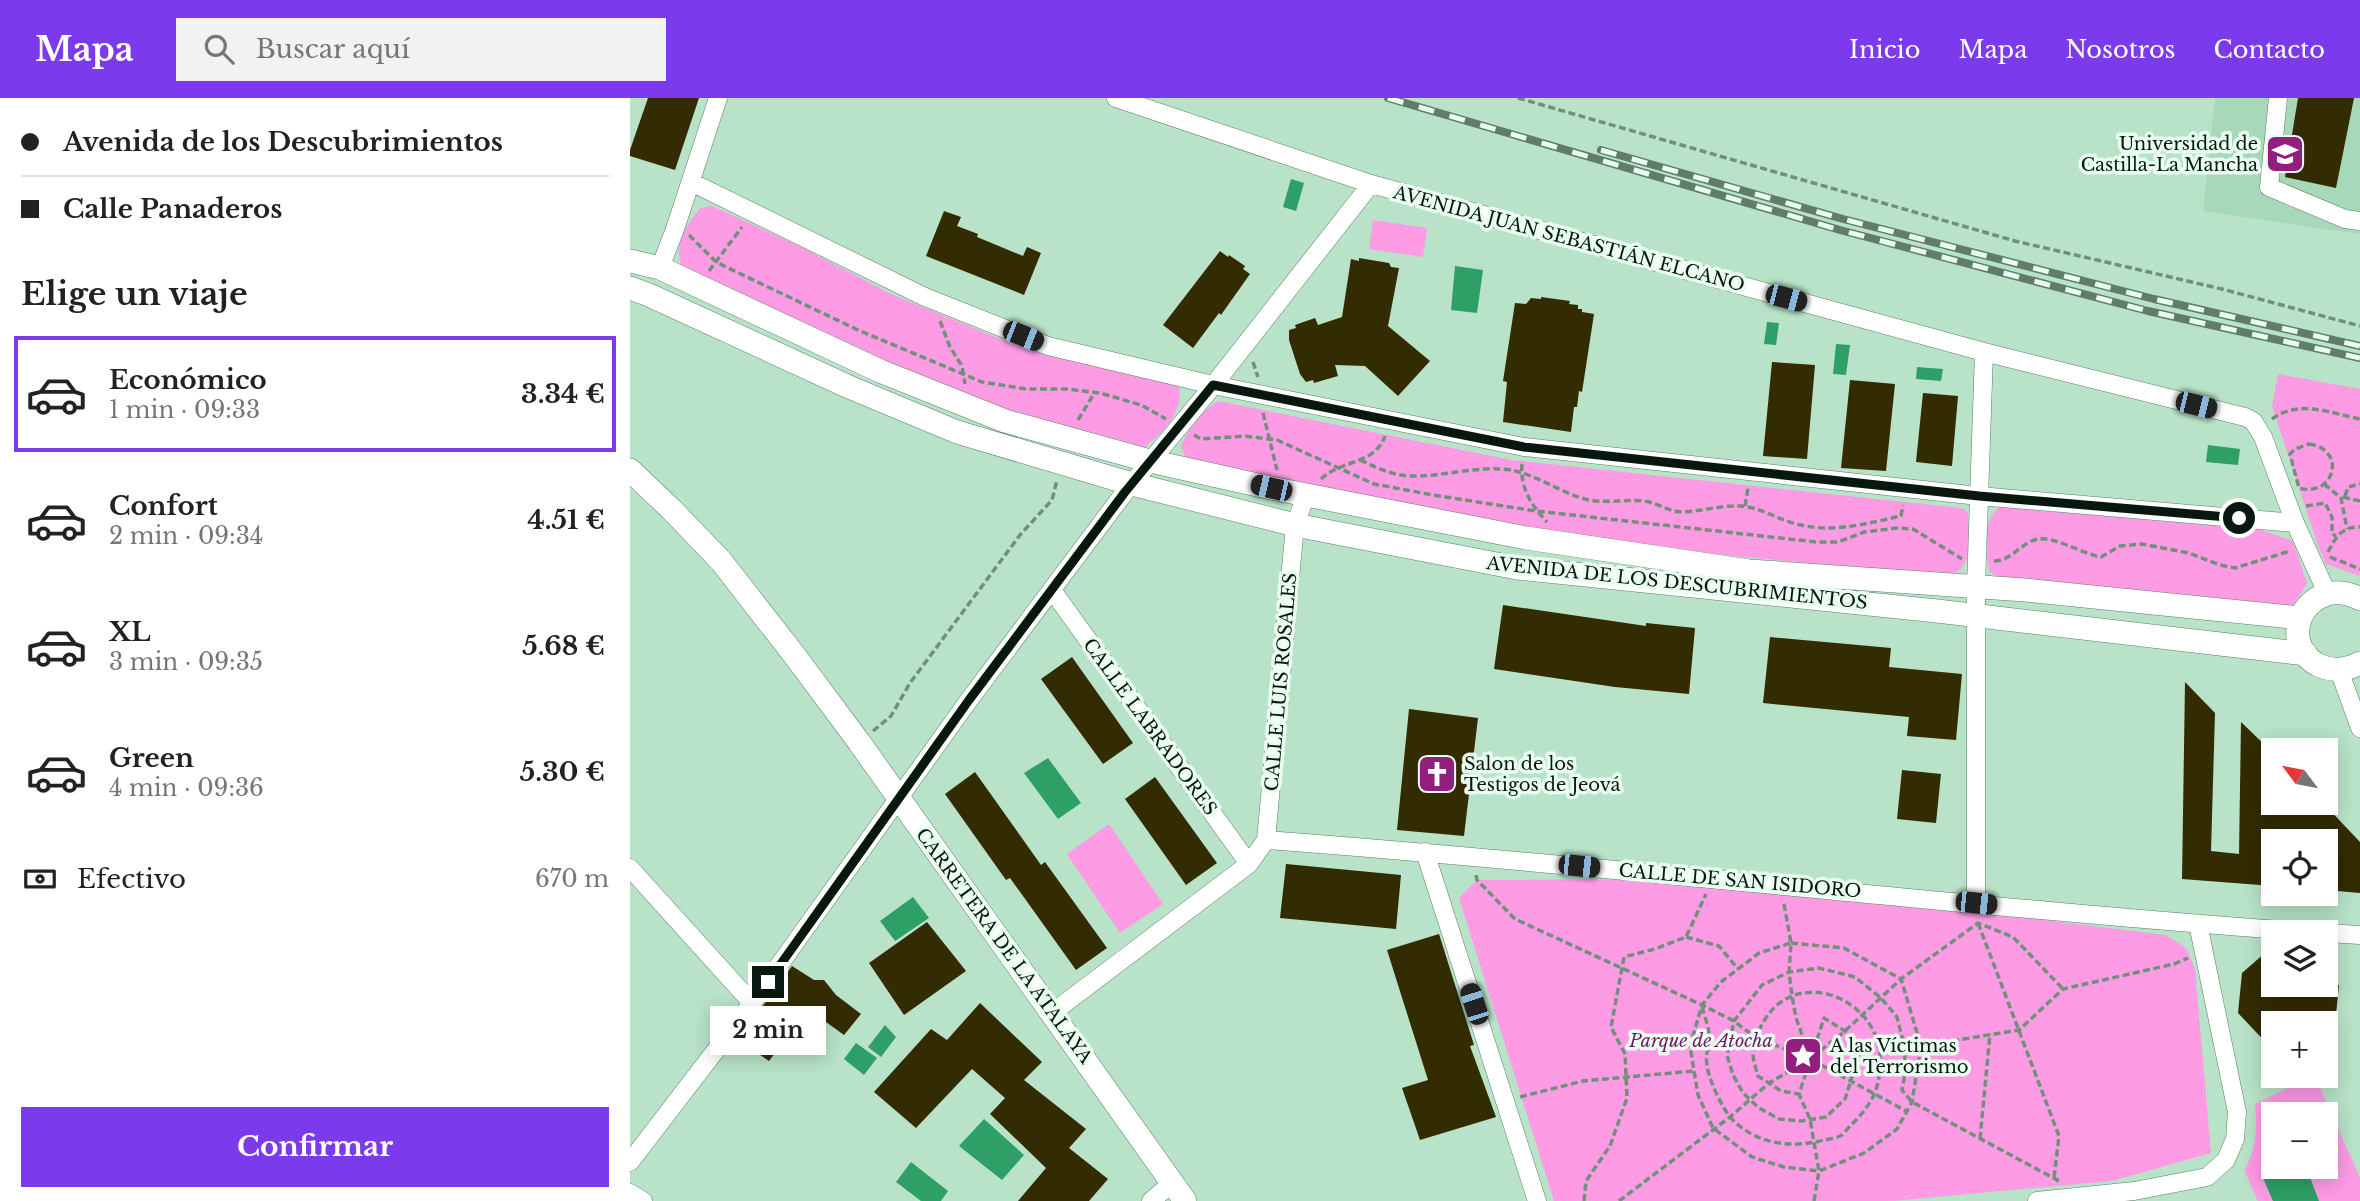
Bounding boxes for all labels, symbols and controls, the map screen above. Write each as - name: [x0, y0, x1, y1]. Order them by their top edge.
- search box: [176, 18, 666, 81]
- text: Mapa: [35, 29, 134, 70]
- icon: search: [200, 30, 238, 68]
- text: Buscar aquí: [256, 33, 410, 65]
- text: Inicio: [1849, 35, 1920, 64]
- text: Mapa: [1958, 35, 2027, 64]
- text: Nosotros: [2065, 35, 2176, 64]
- text: Contacto: [2214, 35, 2325, 64]
- text: Avenida de los Descubrimientos: [63, 126, 503, 158]
- place label: Universidad de Castilla-La Mancha: [2081, 133, 2258, 176]
- school or university icon: Universidad de Castilla-La Mancha: [2264, 133, 2306, 175]
- street label: AVENIDA JUAN SEBASTIÁN ELCANO: [1390, 180, 1747, 297]
- text: Calle Panaderos: [63, 193, 282, 225]
- text: Elige un viaje: [21, 274, 248, 314]
- car: [1763, 282, 1810, 314]
- car: [1000, 318, 1047, 354]
- icon: car: [25, 363, 88, 426]
- text: Económico: [109, 364, 267, 396]
- text: 3.34 €: [521, 378, 605, 410]
- car: [2174, 390, 2219, 420]
- text: 1 min · 09:33: [109, 396, 260, 424]
- car: [1249, 473, 1294, 503]
- icon: car: [25, 489, 88, 552]
- text: Confort: [109, 490, 218, 522]
- route start: [2223, 502, 2255, 534]
- text: 4.51 €: [527, 504, 605, 536]
- text: 2 min · 09:34: [109, 522, 263, 550]
- street label: AVENIDA DE LOS DESCUBRIMIENTOS: [1484, 552, 1869, 614]
- street label: CALLE LUIS ROSALES: [1260, 572, 1302, 792]
- icon: car: [25, 615, 88, 678]
- text: XL: [109, 616, 151, 648]
- text: 5.68 €: [522, 630, 605, 662]
- street label: CALLE LABRADORES: [1078, 634, 1222, 820]
- text: 3 min · 09:35: [109, 648, 263, 676]
- north arrow: [2261, 738, 2338, 816]
- map controls: [2261, 738, 2338, 1179]
- icon: car: [25, 741, 88, 804]
- text: Green: [109, 742, 194, 774]
- church icon: Salon de los Testigos de Jeová: [1416, 753, 1458, 795]
- place label: Salon de los Testigos de Jeová: [1464, 753, 1621, 796]
- text: 5.30 €: [520, 756, 605, 788]
- text: 4 min · 09:36: [109, 774, 264, 802]
- street label: CARRETERA DE LA ATALAYA: [911, 824, 1097, 1069]
- button: locate: [2261, 829, 2338, 906]
- car: [1558, 853, 1601, 879]
- street label: CALLE DE SAN ISIDORO: [1618, 859, 1862, 903]
- icon: cash: [21, 860, 59, 898]
- text: Efectivo: [77, 863, 186, 895]
- text: 670 m: [535, 865, 609, 893]
- car: [1955, 890, 1998, 916]
- button: layers: [2261, 920, 2338, 997]
- route end: [752, 966, 784, 998]
- car: [1458, 981, 1491, 1027]
- callout: 2 min: [710, 1006, 826, 1056]
- button: +: [2261, 1011, 2338, 1088]
- text: 2 min: [732, 1016, 804, 1044]
- park label: Parque de Atocha: [1628, 1030, 1773, 1052]
- place icon: A las Víctimas del Terrorismo: [1782, 1035, 1824, 1077]
- place label: A las Víctimas del Terrorismo: [1829, 1035, 1969, 1078]
- button: −: [2261, 1102, 2338, 1179]
- button: Confirmar: [21, 1107, 609, 1187]

